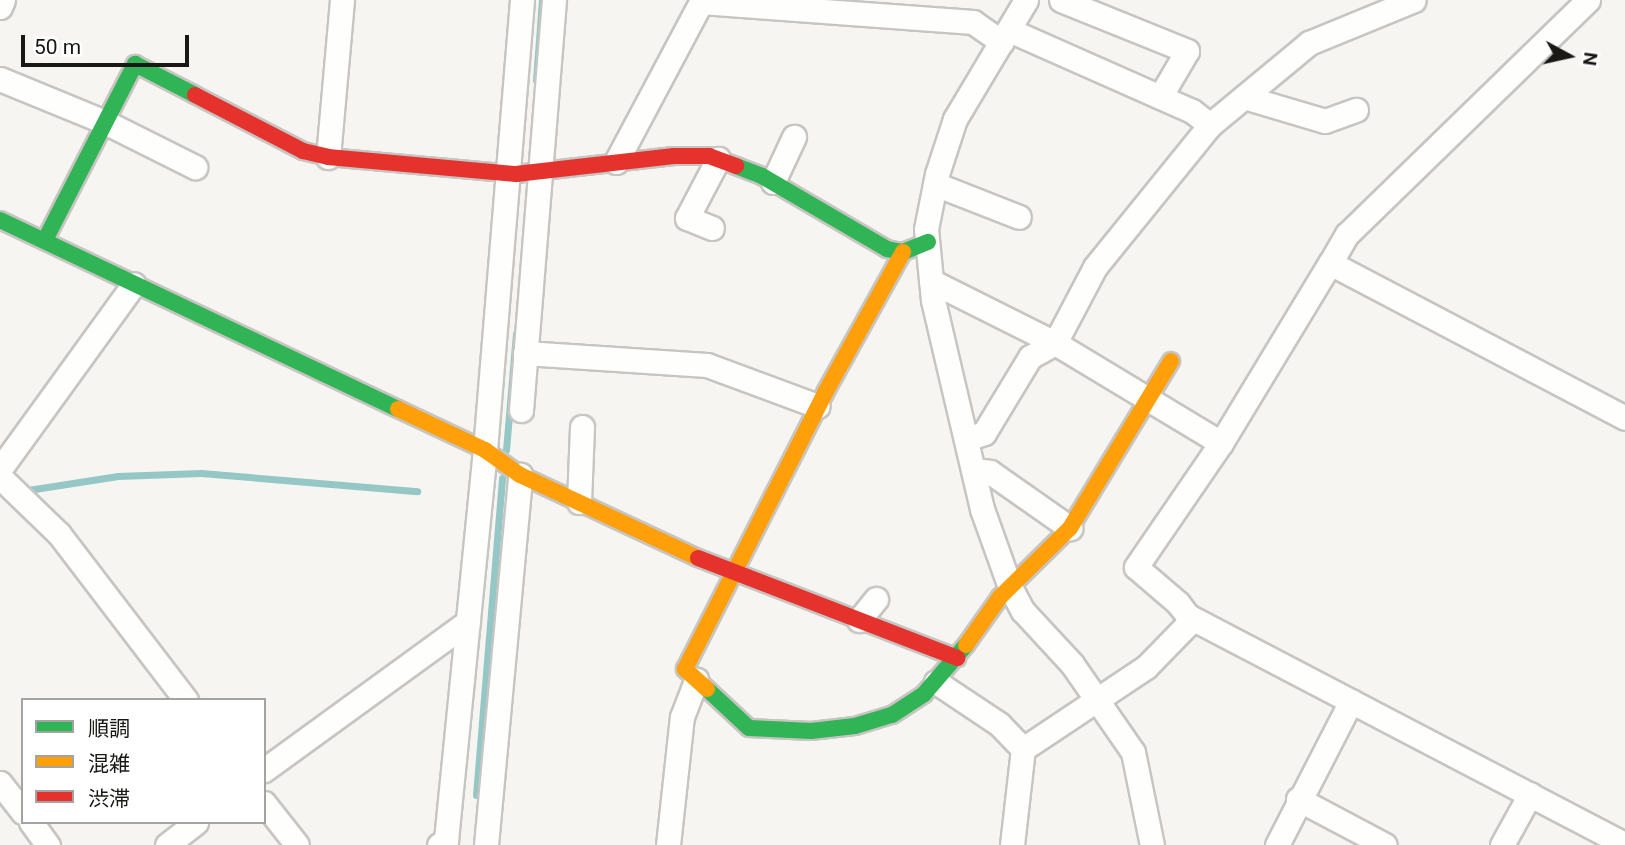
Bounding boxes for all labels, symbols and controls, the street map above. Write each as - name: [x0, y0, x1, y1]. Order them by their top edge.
- scale bar: [24, 21, 192, 65]
- north arrow: [1534, 21, 1604, 91]
- text: 50 m: [34, 35, 81, 59]
- text: N: [1578, 51, 1603, 67]
- legend: [21, 698, 266, 824]
- text: 順調: [88, 717, 130, 741]
- text: 混雑: [88, 752, 130, 776]
- text: 渋滞: [88, 787, 130, 811]

